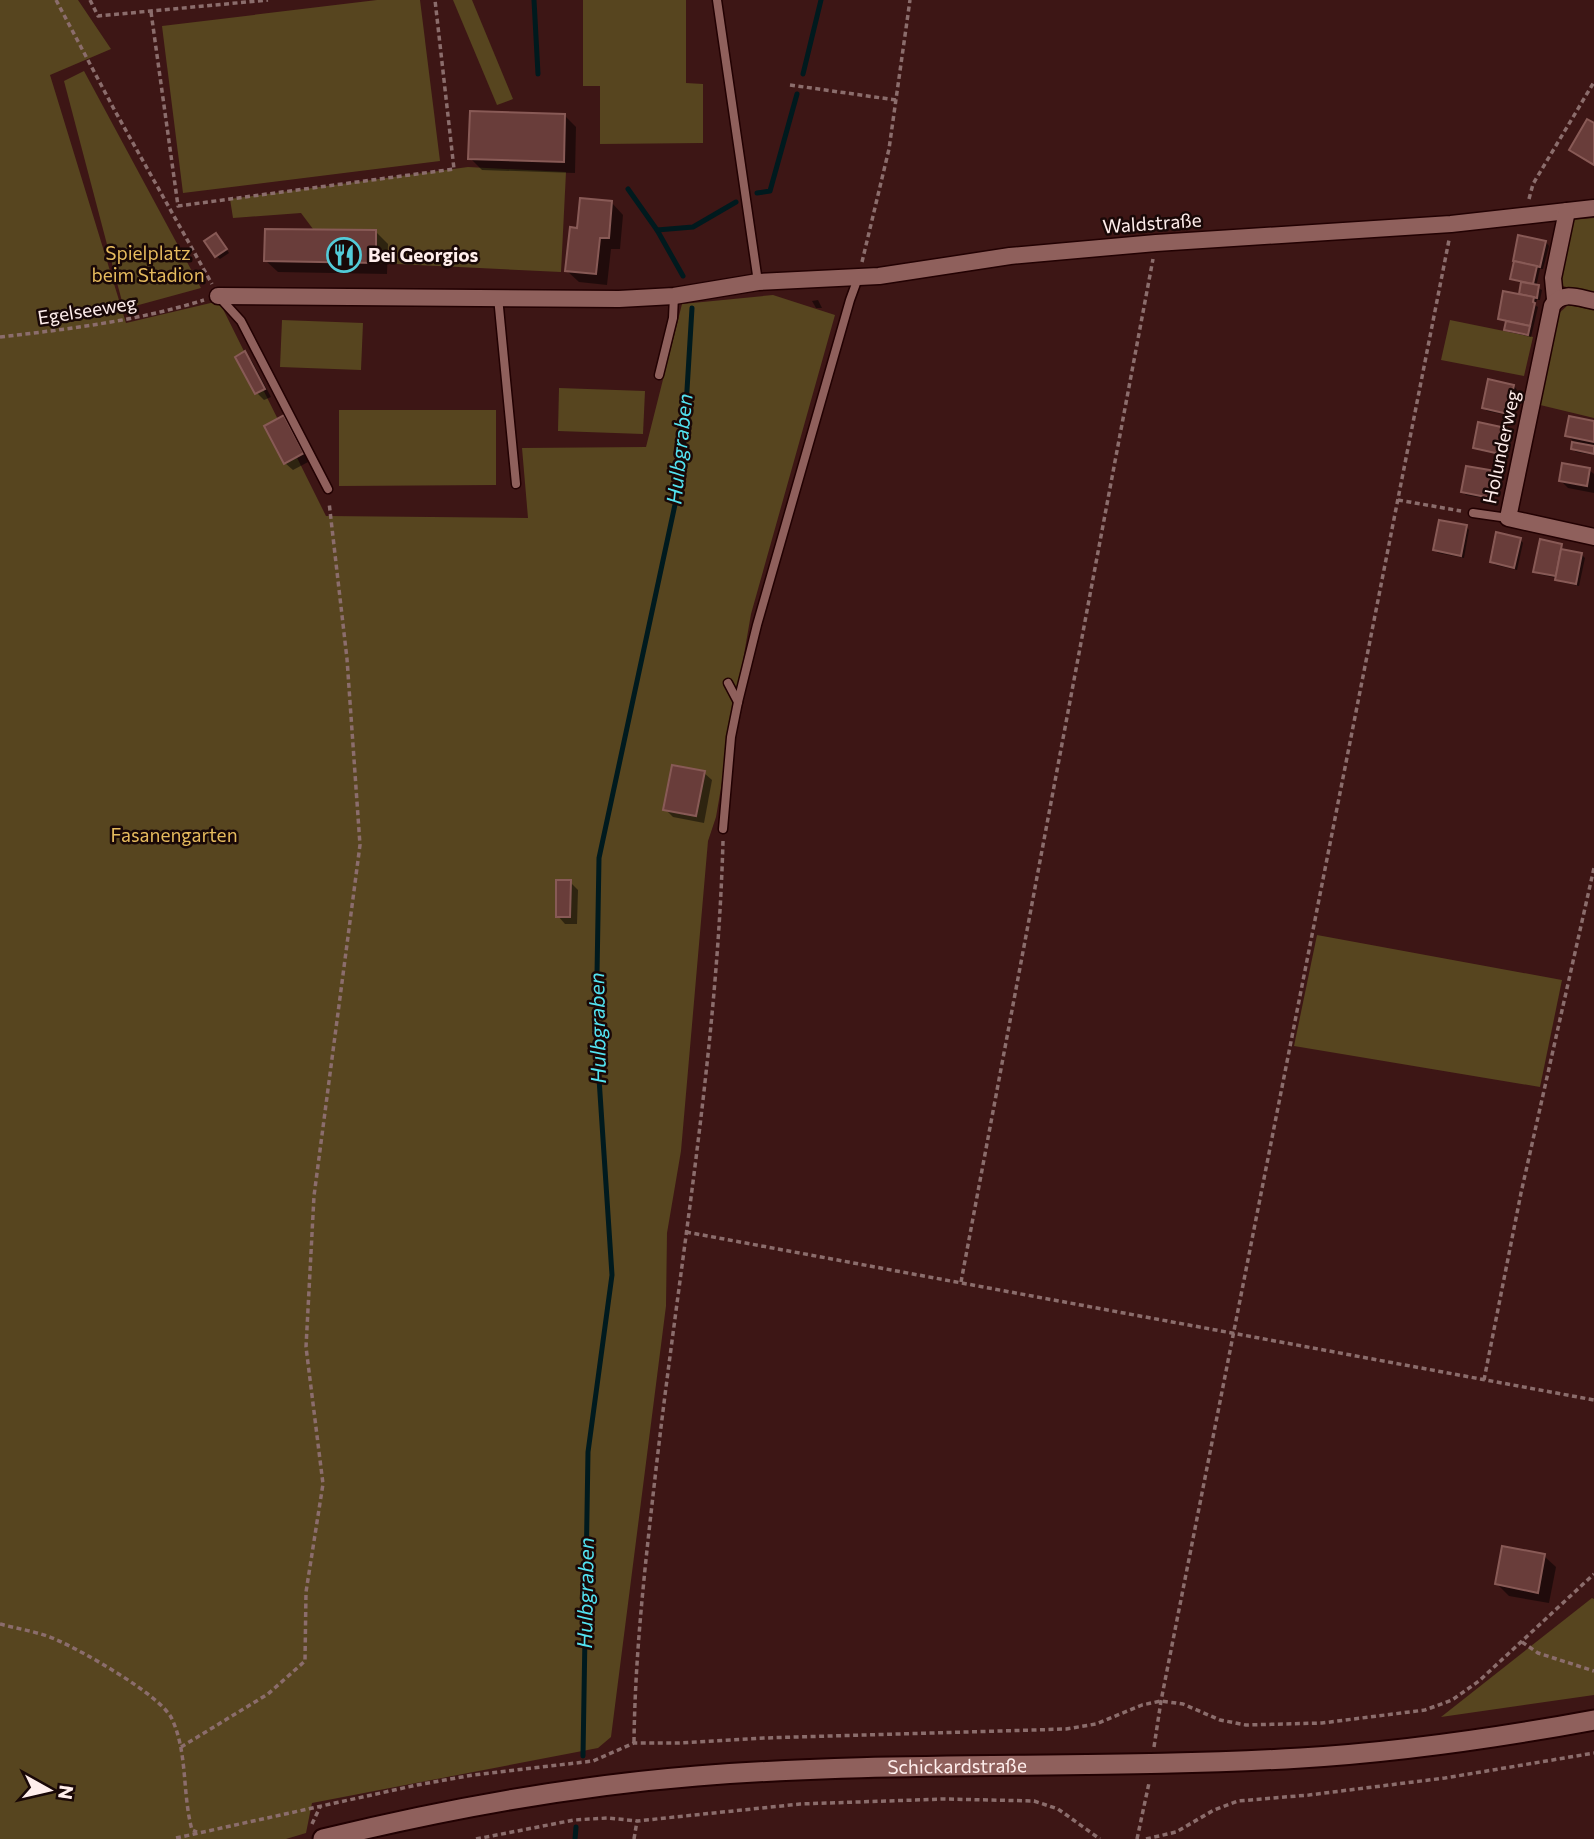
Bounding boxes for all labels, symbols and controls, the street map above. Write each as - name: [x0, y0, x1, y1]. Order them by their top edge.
- street label: Waldstraße: [1102, 208, 1202, 237]
- restaurant icon: Bei Georgios: [325, 236, 363, 274]
- park label: Spielplatz beim Stadion: [91, 241, 205, 286]
- place label: Bei Georgios: [368, 243, 478, 266]
- street label: Egelseeweg: [36, 290, 138, 329]
- street label: Holunderweg: [1477, 388, 1524, 506]
- water label: Hulbgraben: [660, 392, 697, 506]
- park label: Fasanengarten: [110, 823, 238, 846]
- water label: Hulbgraben: [583, 972, 610, 1084]
- water label: Hulbgraben: [571, 1537, 598, 1649]
- street label: Schickardstraße: [887, 1753, 1027, 1778]
- north arrow: [14, 1755, 84, 1825]
- text: N: [54, 1784, 79, 1801]

